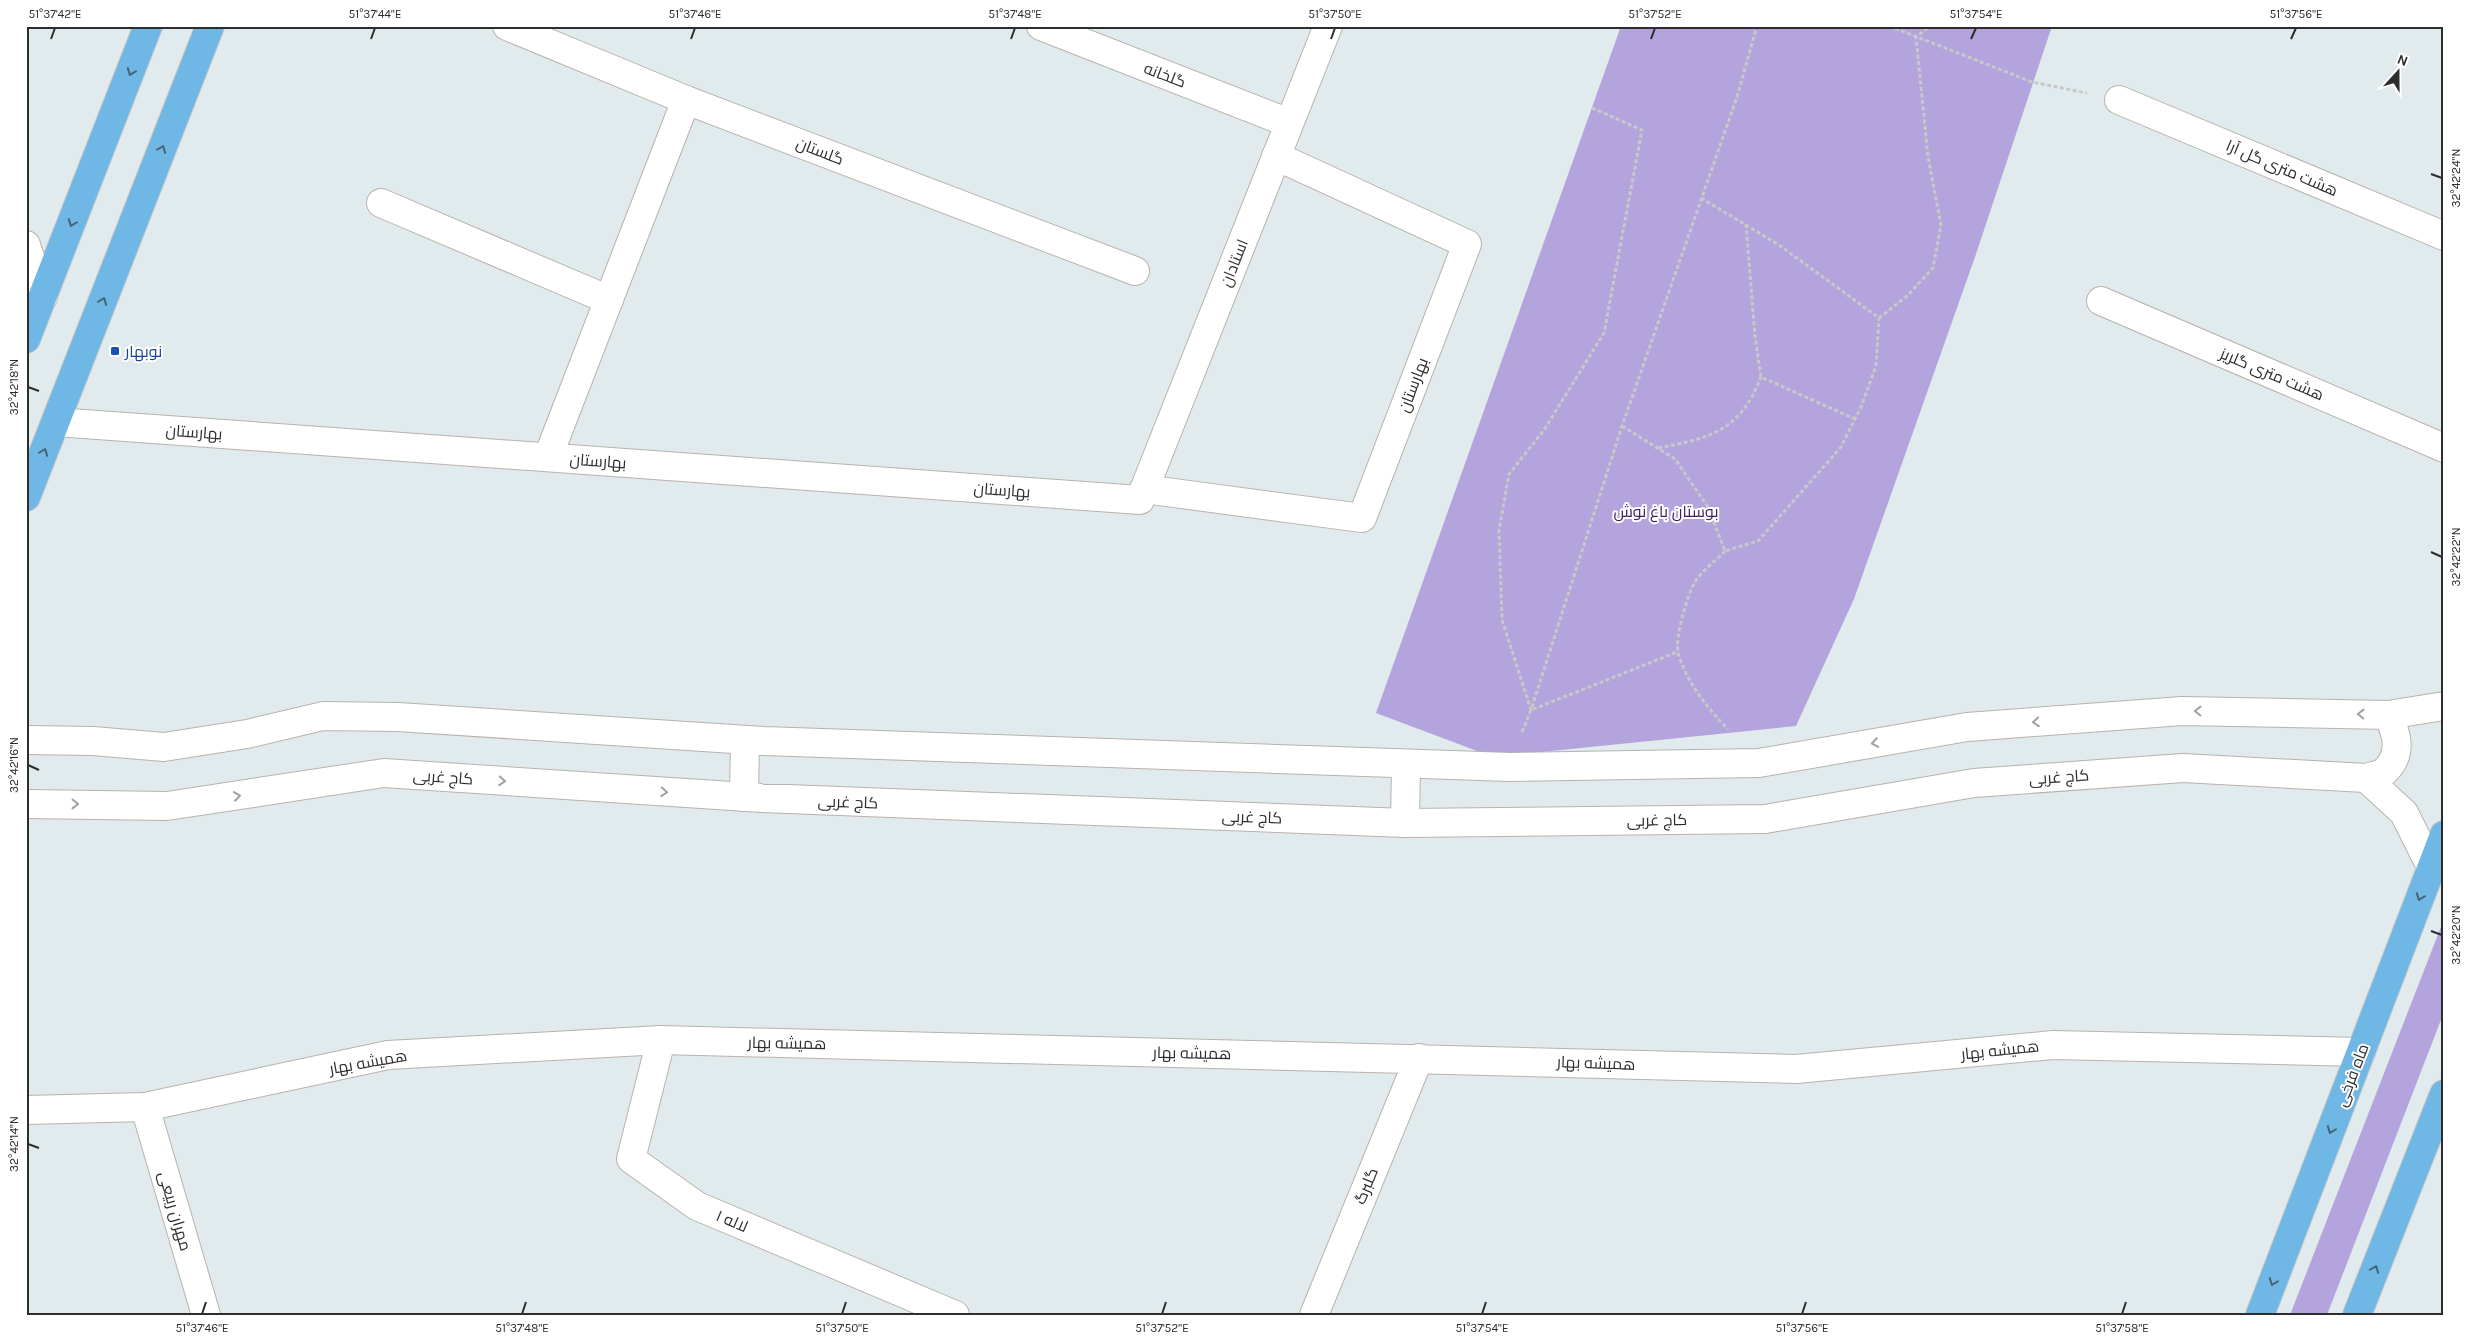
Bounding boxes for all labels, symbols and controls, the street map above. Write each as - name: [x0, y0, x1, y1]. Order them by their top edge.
- text: 51°37'42"E: [28, 7, 82, 21]
- text: 51°37'44"E: [349, 7, 401, 21]
- text: 51°37'46"E: [668, 7, 722, 21]
- text: 51°37'48"E: [988, 7, 1042, 21]
- text: 51°37'50"E: [1308, 7, 1362, 21]
- text: 51°37'52"E: [1628, 7, 1682, 21]
- text: 51°37'54"E: [1949, 7, 2003, 21]
- text: 51°37'56"E: [2269, 7, 2323, 21]
- north arrow: [2372, 48, 2422, 98]
- text: N: [2395, 51, 2410, 70]
- street label: گلخانه: [1141, 58, 1189, 92]
- one-way arrow: [126, 67, 137, 76]
- street label: گلستان: [793, 133, 847, 170]
- street label: هشت متری گل آرا: [2223, 136, 2341, 201]
- one-way arrow: [156, 145, 166, 154]
- text: 32°42'24"N: [2449, 149, 2463, 207]
- one-way arrow: [67, 218, 78, 227]
- street label: استادان: [1216, 236, 1253, 290]
- one-way arrow: [97, 297, 107, 305]
- place label: نوبهار: [124, 342, 162, 362]
- street label: هشت متری گلریز: [2216, 343, 2327, 405]
- marker: نوبهار: [109, 345, 121, 357]
- street label: بهارستان: [1394, 355, 1433, 415]
- text: 32°42'18"N: [7, 359, 21, 415]
- street label: بهارستان: [165, 421, 223, 444]
- one-way arrow: [38, 448, 48, 457]
- street label: بهارستان: [569, 450, 627, 473]
- street label: بهارستان: [973, 479, 1031, 502]
- park label: بوستان باغ نوش: [1613, 502, 1719, 523]
- text: 32°42'22"N: [2449, 527, 2463, 587]
- one-way arrow: [2194, 706, 2202, 716]
- one-way arrow: [2356, 709, 2364, 719]
- one-way arrow: [2032, 716, 2040, 727]
- text: 32°42'16"N: [7, 737, 21, 793]
- one-way arrow: [1871, 737, 1879, 747]
- street label: کاج غربی: [412, 765, 474, 791]
- street label: کاج غربی: [2028, 765, 2090, 791]
- one-way arrow: [499, 775, 507, 786]
- one-way arrow: [661, 786, 669, 797]
- one-way arrow: [233, 791, 241, 802]
- street label: کاج غربی: [817, 791, 879, 815]
- one-way arrow: [72, 799, 79, 809]
- street label: کاج غربی: [1221, 806, 1283, 830]
- street label: کاج غربی: [1627, 810, 1687, 832]
- one-way arrow: [2416, 892, 2426, 900]
- text: 32°42'20"N: [2449, 905, 2463, 965]
- street label: همیشه بهار: [746, 1033, 827, 1054]
- street label: همیشه بهار: [1959, 1036, 2040, 1065]
- street label: ماه فرخی: [2331, 1041, 2374, 1109]
- street label: همیشه بهار: [1151, 1043, 1232, 1064]
- street label: همیشه بهار: [327, 1046, 409, 1079]
- street label: همیشه بهار: [1555, 1052, 1636, 1075]
- text: 32°42'14"N: [7, 1116, 21, 1172]
- one-way arrow: [2327, 1125, 2337, 1134]
- street label: گلبرگ: [1350, 1165, 1382, 1207]
- street label: مهران ربیعی: [154, 1169, 195, 1253]
- street label: لاله ۱: [713, 1206, 751, 1236]
- one-way arrow: [2369, 1266, 2379, 1274]
- one-way arrow: [2269, 1277, 2279, 1286]
- text: 51°37'46"E: [175, 1321, 229, 1335]
- text: 51°37'48"E: [495, 1321, 549, 1335]
- text: 51°37'50"E: [815, 1321, 869, 1335]
- text: 51°37'52"E: [1135, 1321, 1189, 1335]
- text: 51°37'54"E: [1455, 1321, 1509, 1335]
- text: 51°37'56"E: [1775, 1321, 1829, 1335]
- text: 51°37'58"E: [2095, 1321, 2149, 1335]

